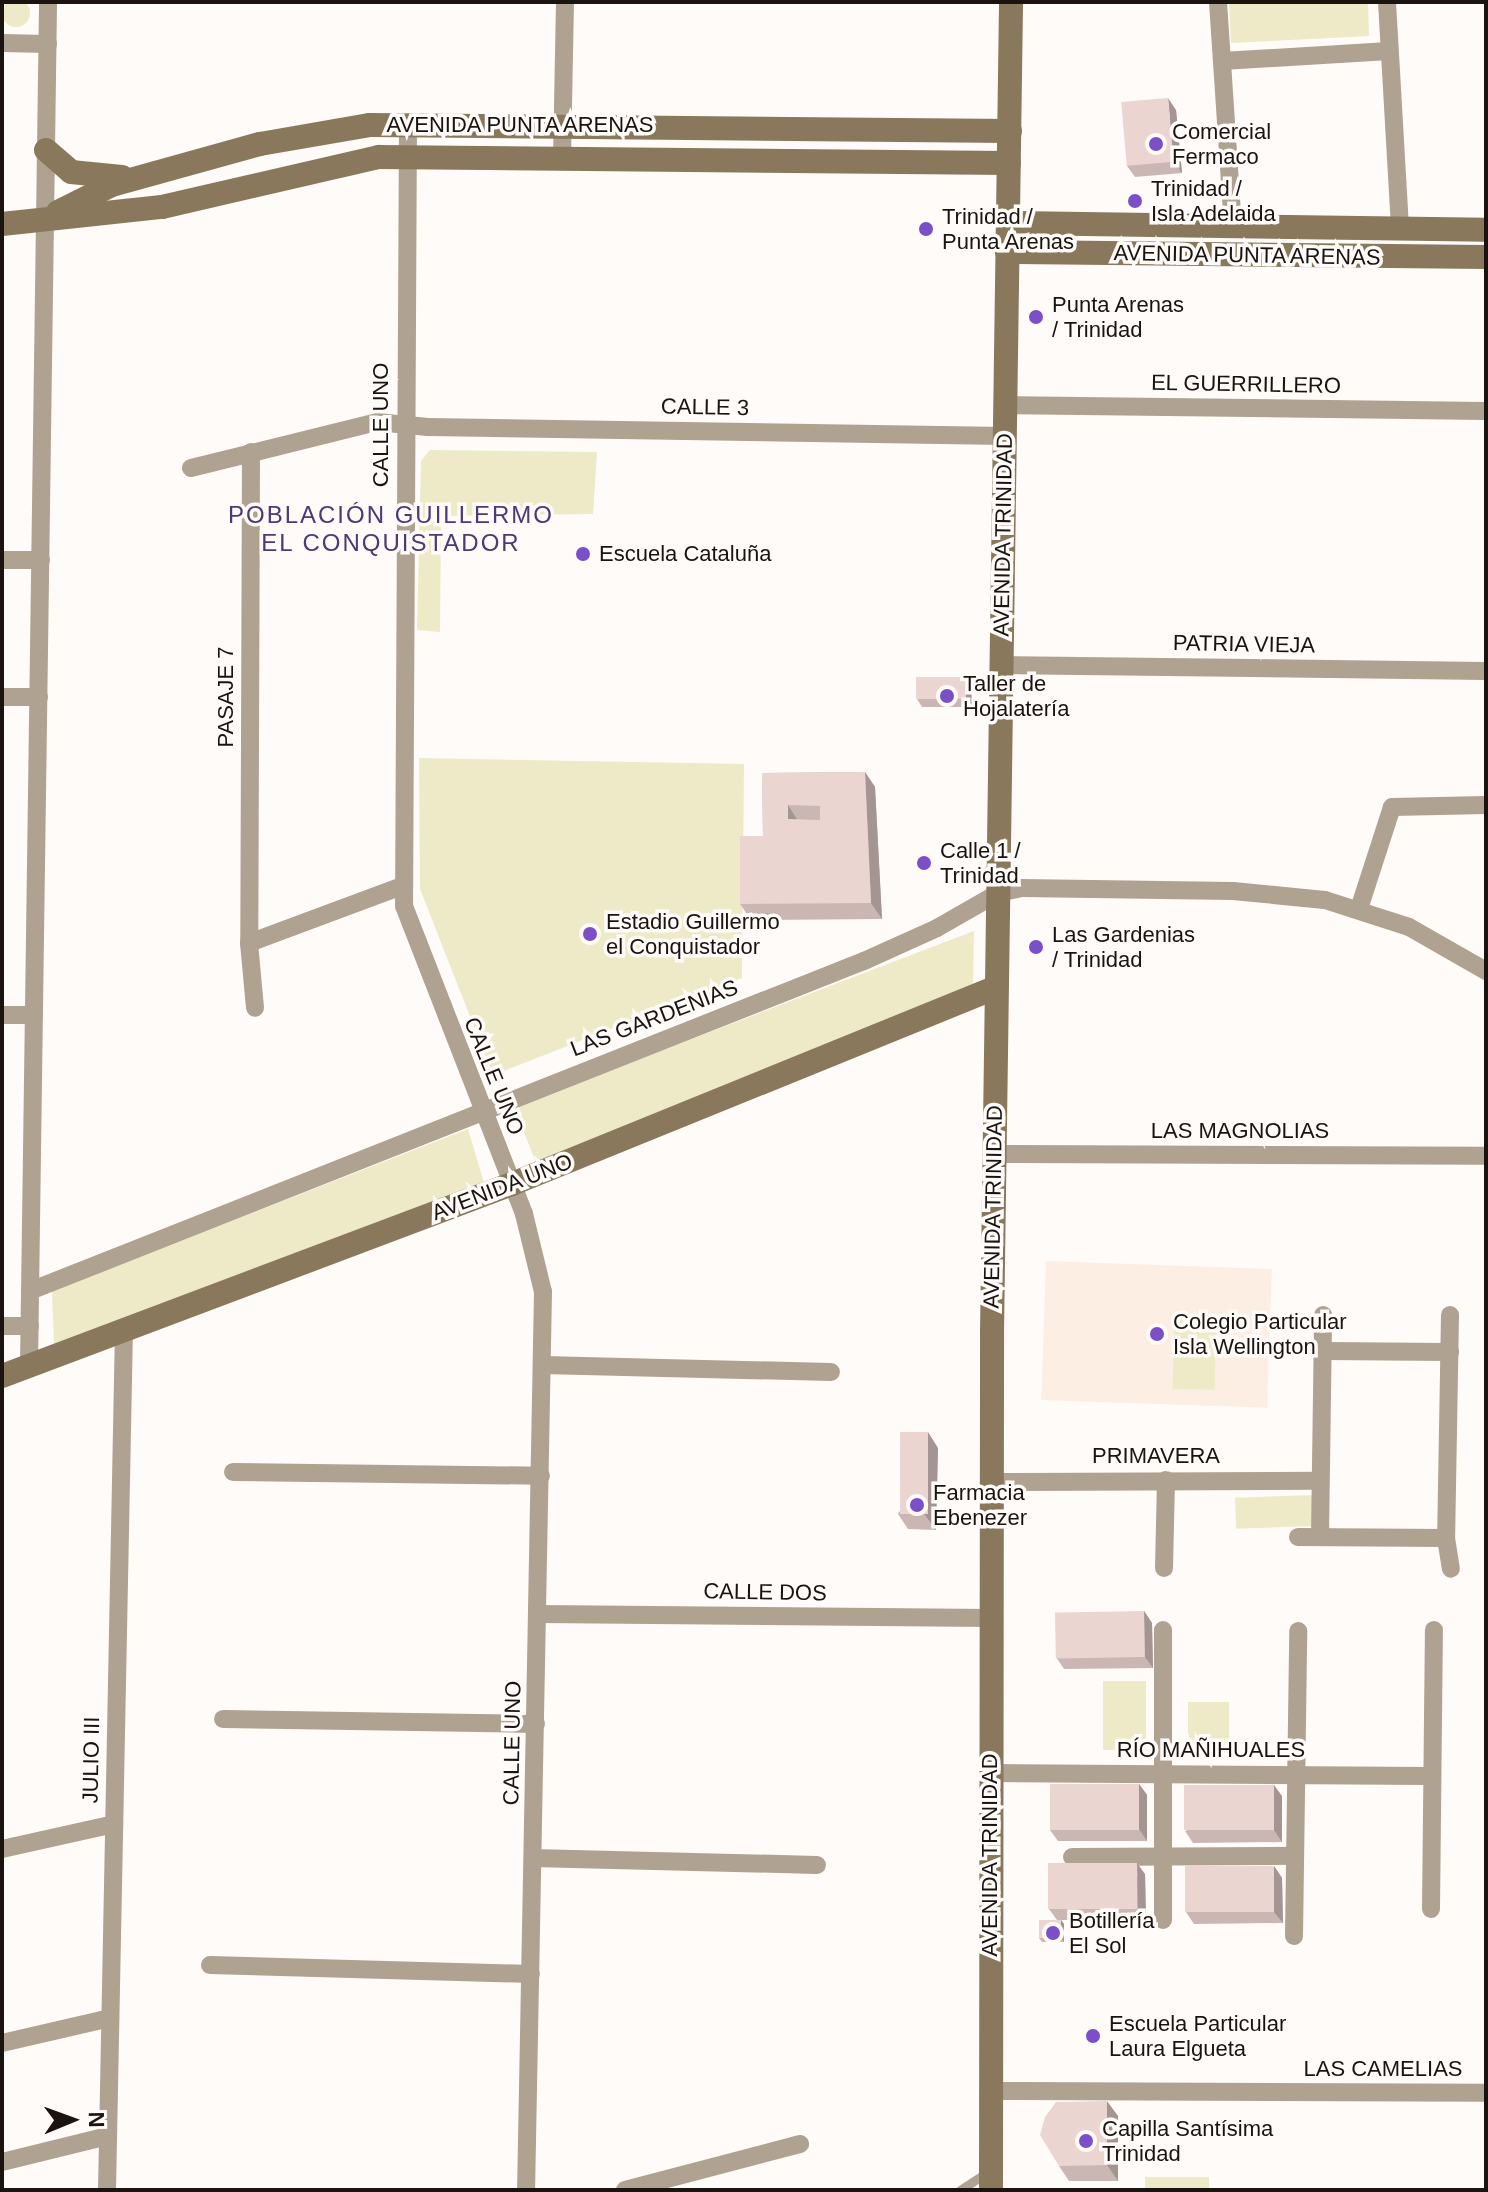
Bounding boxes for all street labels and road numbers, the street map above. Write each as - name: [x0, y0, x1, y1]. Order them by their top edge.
- street label: AVENIDA PUNTA ARENAS: [385, 112, 655, 138]
- street label: AVENIDA PUNTA ARENAS: [1112, 239, 1382, 271]
- street label: CALLE UNO: [368, 363, 394, 487]
- street label: EL GUERRILLERO: [1150, 369, 1342, 399]
- street label: CALLE 3: [661, 393, 749, 421]
- street label: AVENIDA TRINIDAD: [988, 432, 1018, 638]
- street label: PATRIA VIEJA: [1172, 630, 1316, 658]
- street label: PASAJE 7: [213, 646, 239, 748]
- street label: LAS GARDENIAS: [567, 974, 741, 1062]
- street label: CALLE UNO: [458, 1013, 530, 1139]
- street label: AVENIDA TRINIDAD: [978, 1104, 1008, 1310]
- street label: LAS MAGNOLIAS: [1151, 1118, 1329, 1144]
- street label: AVENIDA UNO: [427, 1148, 577, 1226]
- street label: PRIMAVERA: [1092, 1443, 1220, 1469]
- street label: CALLE DOS: [703, 1578, 827, 1606]
- street label: CALLE UNO: [498, 1680, 526, 1806]
- street label: JULIO III: [77, 1716, 105, 1804]
- street label: RÍO MAÑIHUALES: [1117, 1737, 1305, 1763]
- street label: AVENIDA TRINIDAD: [977, 1753, 1003, 1957]
- street label: LAS CAMELIAS: [1304, 2056, 1462, 2082]

